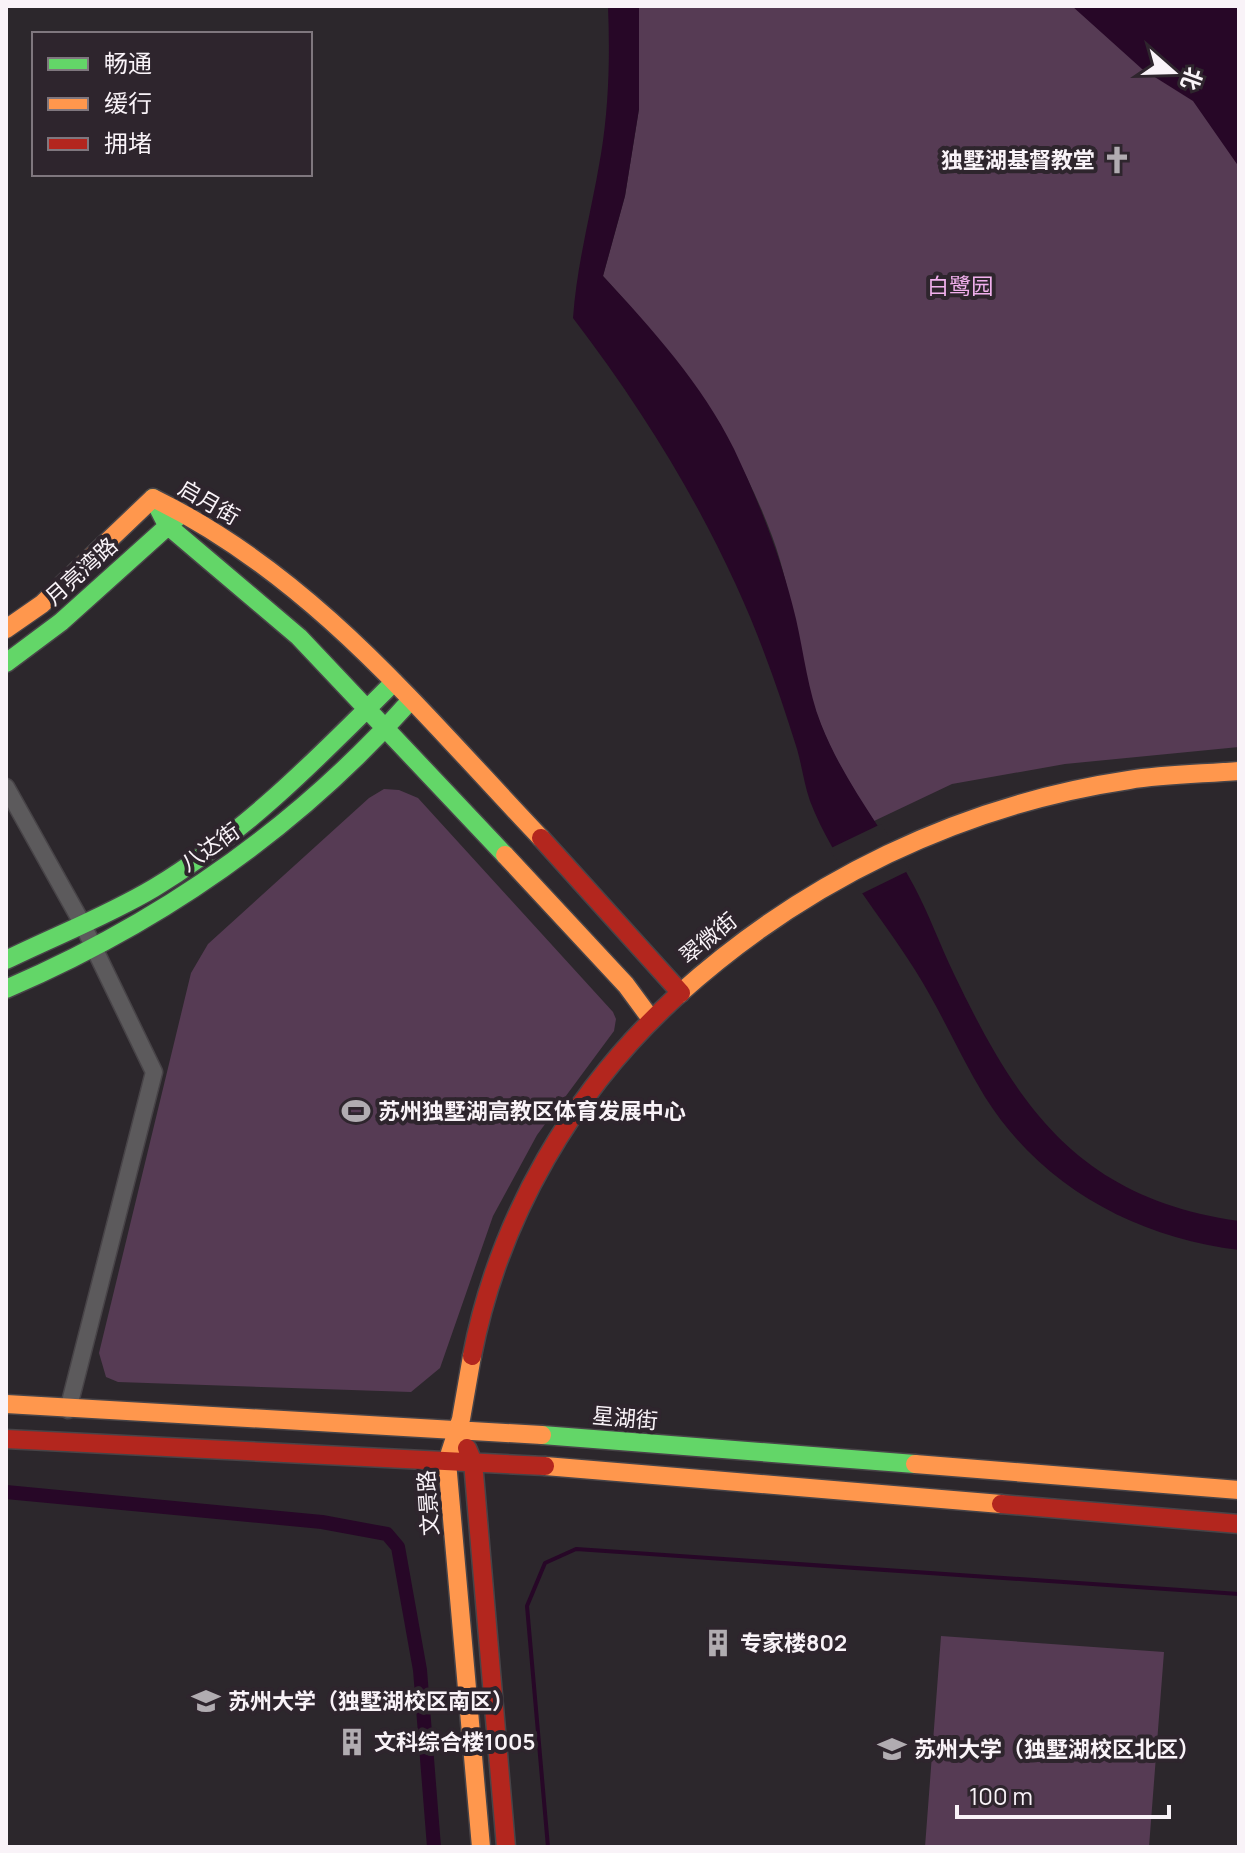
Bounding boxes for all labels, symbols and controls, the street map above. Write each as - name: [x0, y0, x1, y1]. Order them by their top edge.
- legend: [32, 32, 312, 176]
- north arrow: [1133, 32, 1213, 112]
- text: 畅通: [104, 46, 152, 79]
- text: 北: [1174, 63, 1210, 94]
- text: 缓行: [104, 86, 152, 119]
- text: 拥堵: [104, 126, 152, 159]
- place label: 独墅湖基督教堂: [941, 145, 1095, 175]
- church icon: 独墅湖基督教堂: [1102, 145, 1132, 175]
- park label: 白鹭园: [927, 271, 993, 301]
- street label: 启月街: [173, 473, 245, 531]
- street label: 月亮湾路: [38, 530, 124, 612]
- street label: 八达街: [174, 816, 246, 878]
- street label: 翠微街: [673, 906, 743, 970]
- sports icon: 苏州独墅湖高教区体育发展中心: [341, 1096, 371, 1126]
- place label: 苏州独墅湖高教区体育发展中心: [378, 1096, 686, 1126]
- street label: 星湖街: [591, 1400, 659, 1436]
- street label: 文景路: [411, 1469, 445, 1537]
- building icon: 专家楼802: [703, 1628, 733, 1658]
- place label: 专家楼802: [740, 1628, 847, 1658]
- school or university icon: 苏州大学（独墅湖校区南区）: [191, 1686, 221, 1716]
- place label: 苏州大学（独墅湖校区南区）: [228, 1686, 514, 1716]
- building icon: 文科综合楼1005: [337, 1727, 367, 1757]
- place label: 文科综合楼1005: [374, 1727, 535, 1757]
- school or university icon: 苏州大学（独墅湖校区北区）: [877, 1734, 907, 1764]
- place label: 苏州大学（独墅湖校区北区）: [914, 1734, 1200, 1764]
- scale bar: [957, 1769, 1169, 1819]
- text: 100 m: [969, 1779, 1033, 1812]

